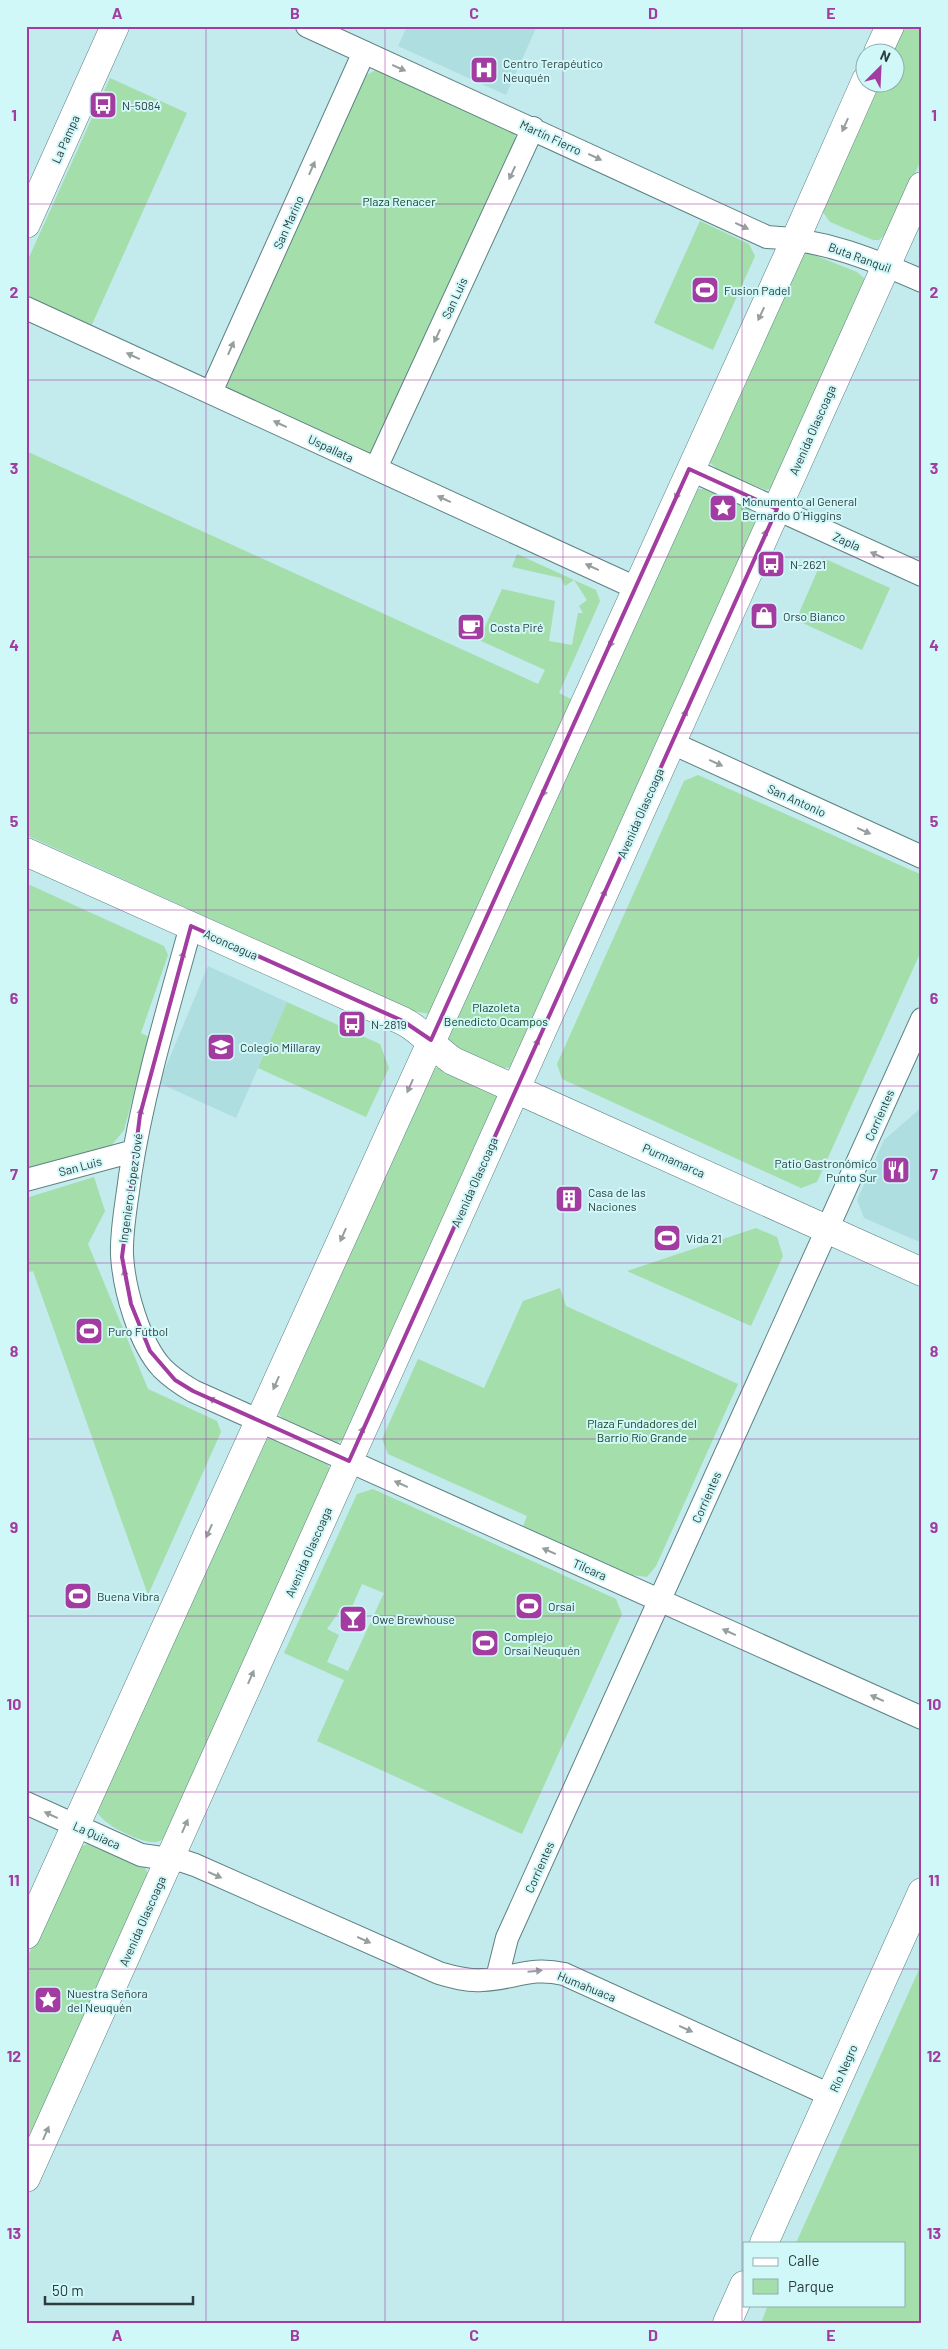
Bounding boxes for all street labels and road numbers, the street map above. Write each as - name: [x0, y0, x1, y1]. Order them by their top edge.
- street label: La Pampa: [48, 113, 82, 165]
- street label: Martín Fierro: [518, 117, 584, 157]
- street label: San Marino: [270, 193, 306, 251]
- street label: Buta Ranquil: [827, 239, 893, 275]
- street label: San Luis: [438, 275, 470, 321]
- street label: Avenida Olascoaga: [786, 383, 838, 477]
- street label: Uspallata: [306, 431, 356, 465]
- street label: Zapla: [831, 529, 863, 553]
- street label: Avenida Olascoaga: [614, 766, 666, 860]
- street label: San Antonio: [766, 781, 828, 819]
- street label: Aconcagua: [202, 926, 260, 962]
- street label: Corrientes: [861, 1087, 897, 1143]
- street label: Ingeniero López Jové: [115, 1132, 145, 1244]
- street label: Avenida Olascoaga: [448, 1135, 500, 1229]
- street label: Purmamarca: [641, 1140, 707, 1180]
- street label: San Luis: [57, 1153, 103, 1178]
- street label: Corrientes: [688, 1469, 724, 1525]
- street label: Avenida Olascoaga: [282, 1505, 334, 1599]
- street label: Tilcara: [571, 1555, 609, 1583]
- street label: La Quiaca: [71, 1818, 123, 1852]
- street label: Corrientes: [521, 1839, 557, 1895]
- street label: Avenida Olascoaga: [116, 1874, 168, 1968]
- street label: Humahuaca: [556, 1968, 618, 2004]
- street label: Río Negro: [826, 2042, 860, 2094]

